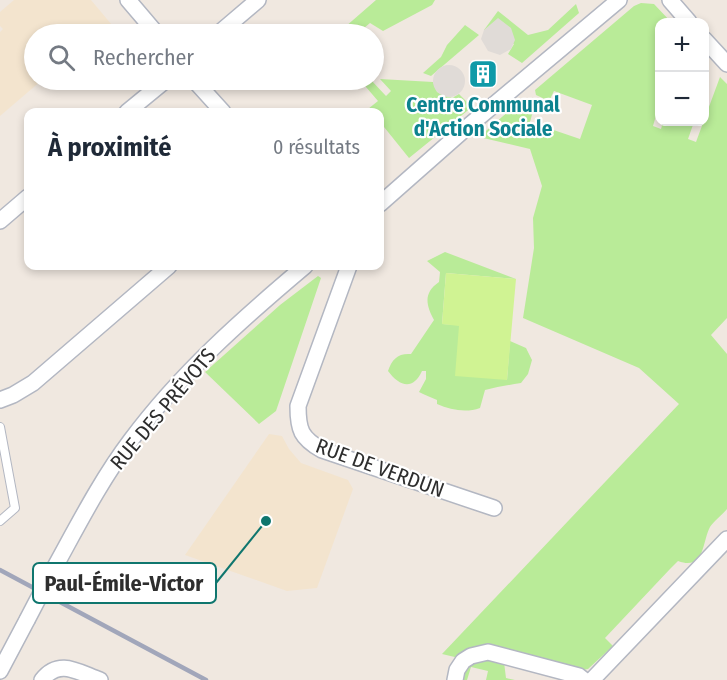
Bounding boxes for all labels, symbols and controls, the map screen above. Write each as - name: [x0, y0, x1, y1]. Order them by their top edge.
- map controls: [655, 18, 709, 126]
- button: +: [655, 18, 709, 72]
- search box: [24, 24, 384, 90]
- icon: search: [45, 41, 78, 74]
- text: Rechercher: [93, 44, 194, 71]
- building icon: Centre Communal d'Action Sociale: [467, 58, 499, 90]
- button: −: [655, 72, 709, 126]
- place label: Centre Communal d'Action Sociale: [406, 92, 560, 142]
- text: À proximité: [48, 132, 171, 163]
- text: 0 résultats: [273, 135, 360, 159]
- street label: RUE DES PRÉVOTS: [105, 343, 221, 475]
- street label: RUE DE VERDUN: [312, 433, 448, 503]
- callout: Paul-Émile-Victor: [33, 563, 216, 603]
- text: Paul-Émile-Victor: [45, 570, 204, 597]

